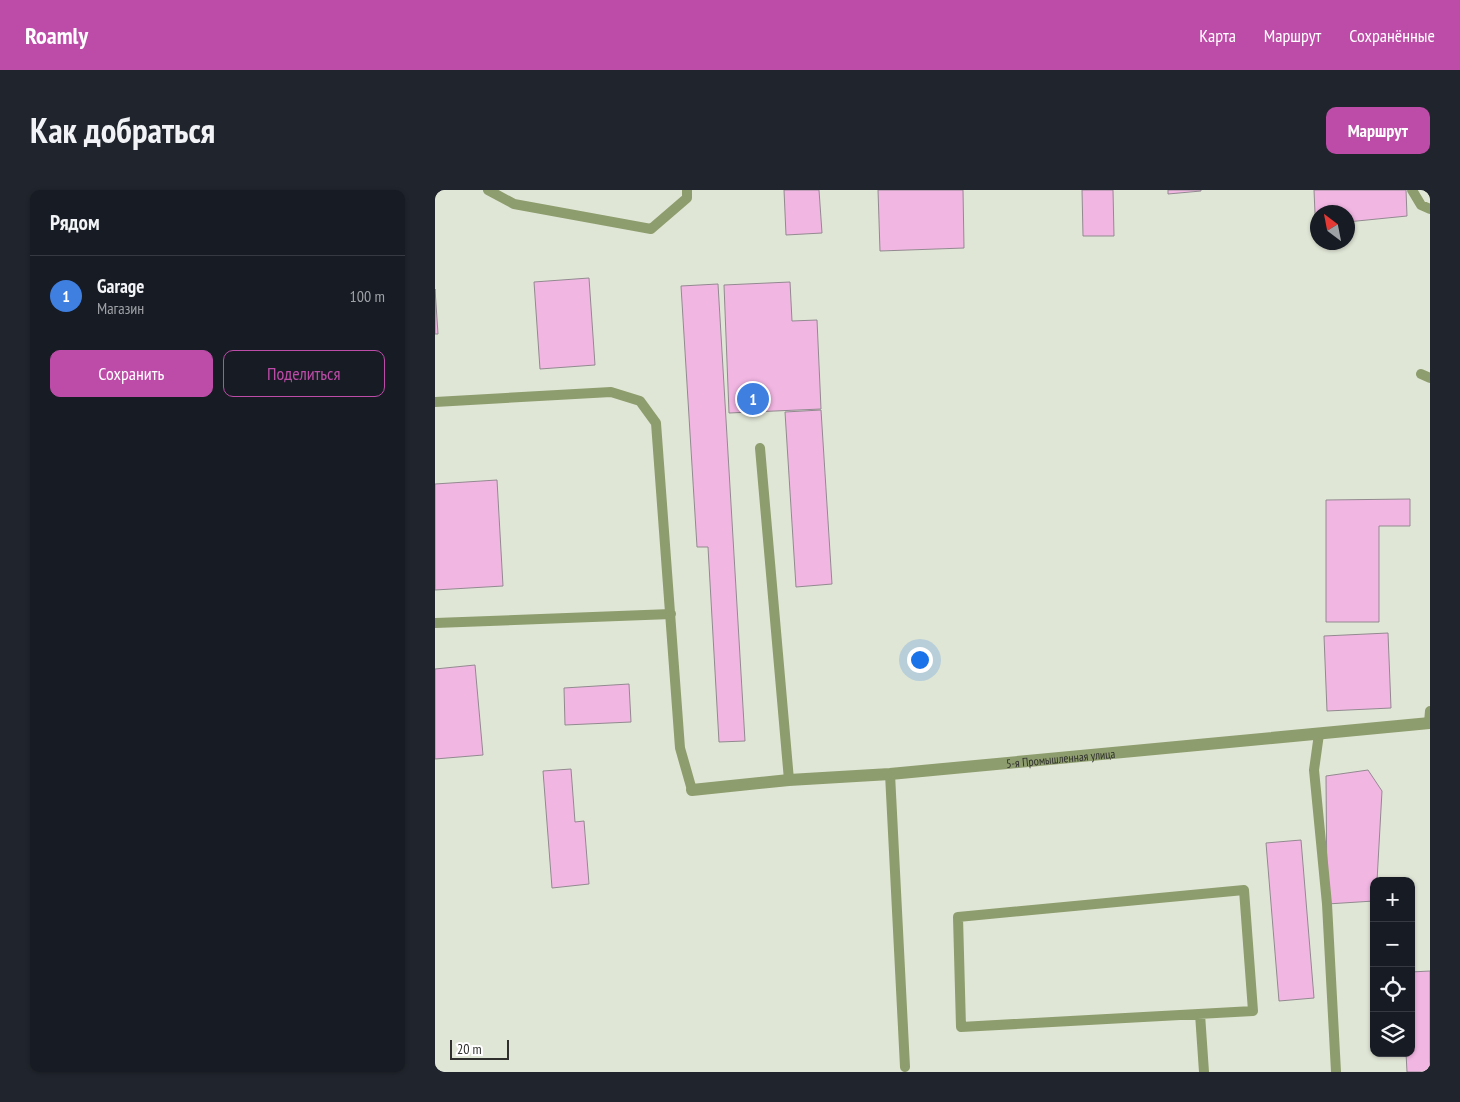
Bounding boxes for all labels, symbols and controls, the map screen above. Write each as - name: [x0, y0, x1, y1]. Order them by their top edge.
- text: Roamly: [25, 20, 88, 51]
- text: Карта: [1199, 24, 1236, 47]
- text: Маршрут: [1264, 24, 1321, 47]
- text: Сохранённые: [1349, 24, 1435, 47]
- text: Как добраться: [30, 107, 215, 153]
- button: Маршрут: [1326, 107, 1430, 154]
- north arrow: [1310, 205, 1355, 250]
- text: Рядом: [50, 209, 100, 236]
- text: Garage: [97, 274, 144, 298]
- text: 1: [62, 286, 70, 306]
- text: 100 m: [350, 286, 385, 306]
- text: Магазин: [97, 298, 144, 318]
- button: Сохранить: [50, 350, 213, 397]
- button: Поделиться: [223, 350, 385, 397]
- pin: 1: [737, 380, 769, 418]
- your location: [907, 647, 933, 673]
- street label: 5-я Промышленная улица: [1005, 745, 1116, 771]
- map controls: [1370, 877, 1415, 1057]
- button: +: [1370, 877, 1415, 922]
- button: −: [1370, 922, 1415, 967]
- button: locate: [1370, 967, 1415, 1012]
- button: layers: [1370, 1012, 1415, 1057]
- scale bar: [450, 1037, 509, 1060]
- text: 20 m: [457, 1040, 482, 1058]

